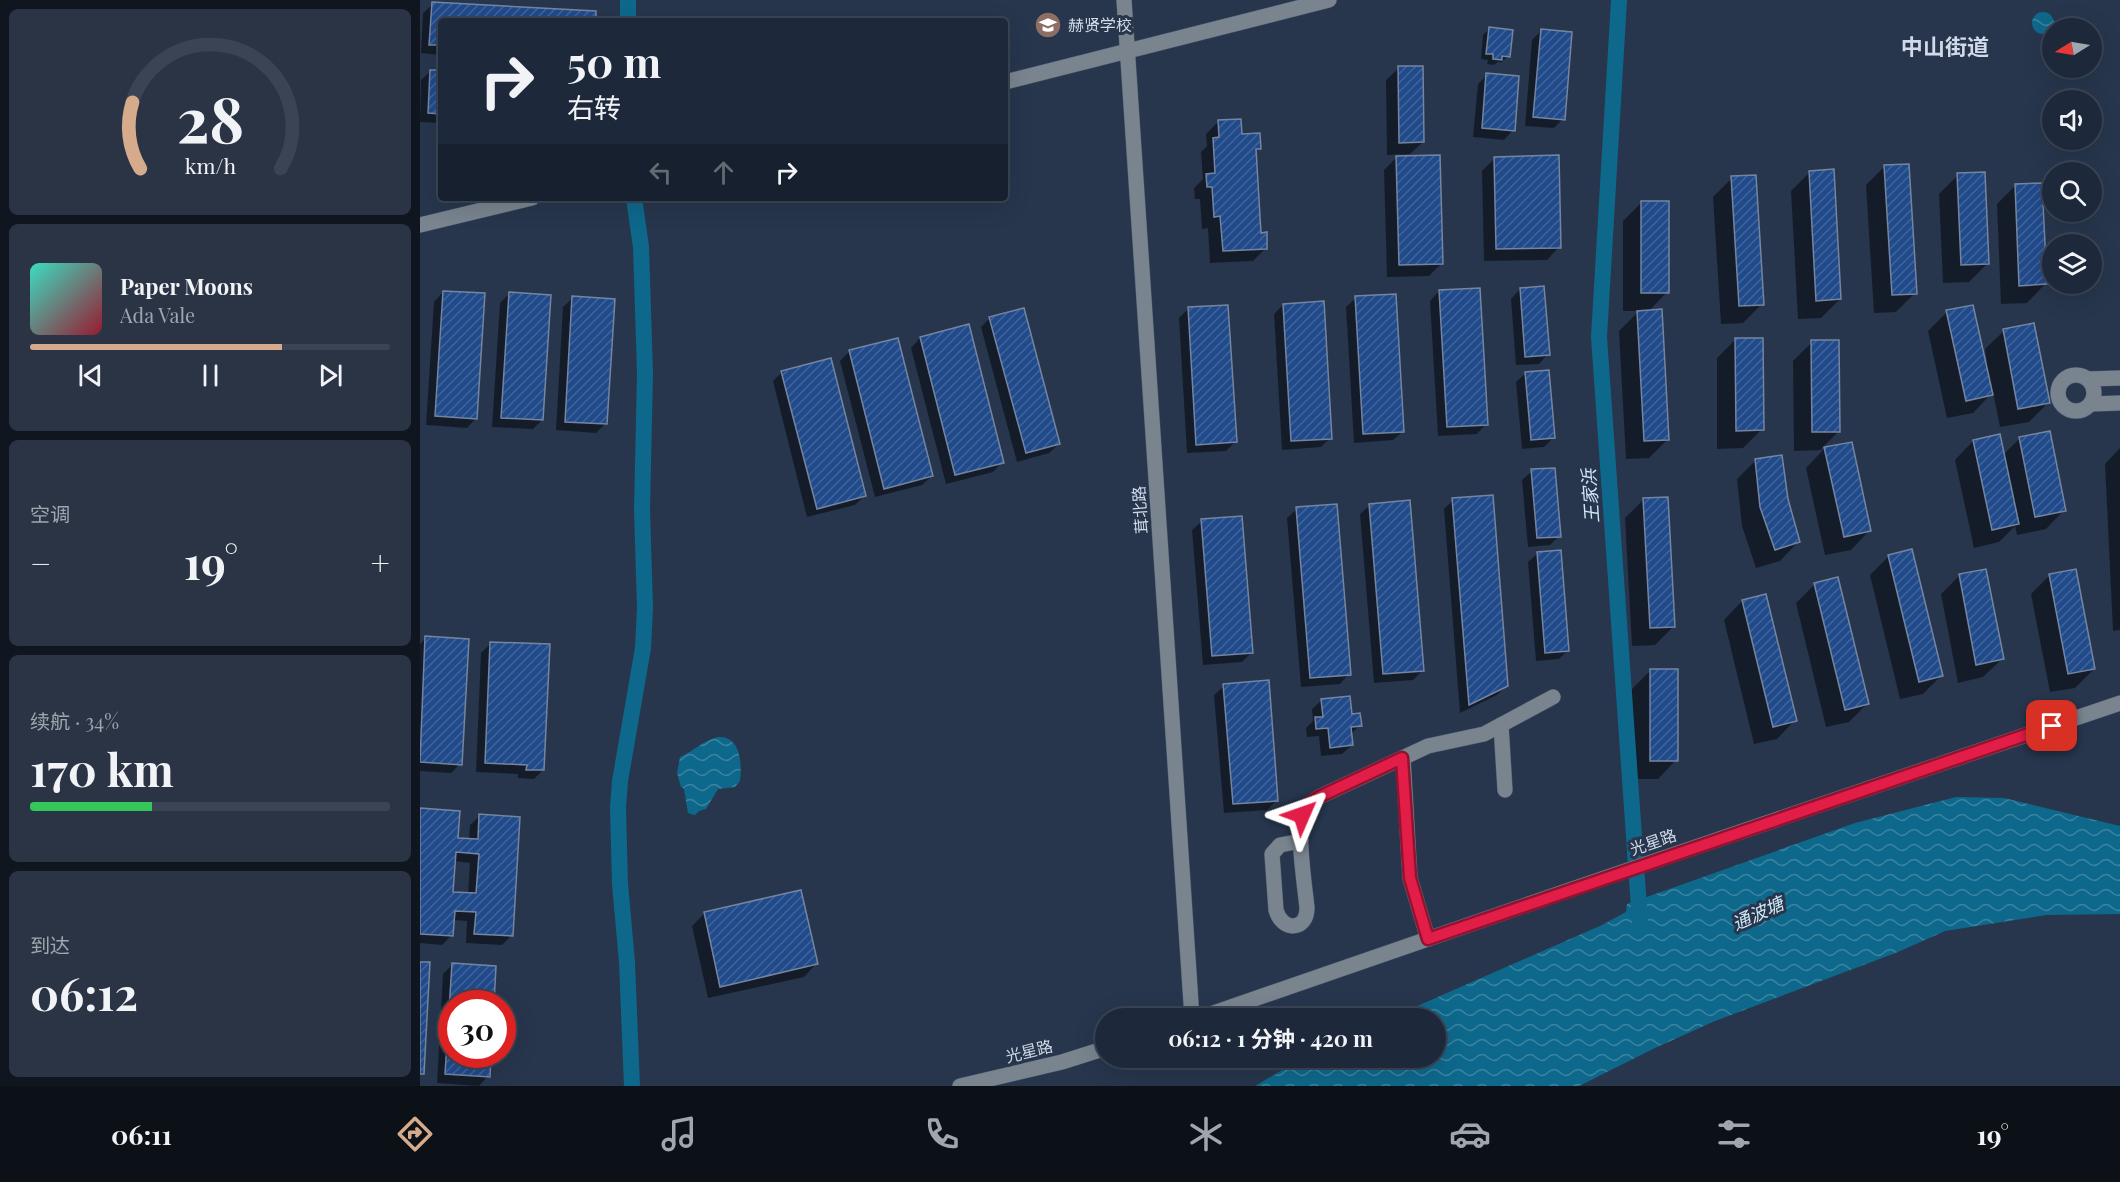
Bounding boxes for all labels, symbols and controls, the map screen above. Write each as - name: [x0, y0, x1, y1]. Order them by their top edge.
- school or university icon: 赫贤学校: [1033, 10, 1063, 40]
- place label: 赫贤学校: [1068, 14, 1132, 35]
- north arrow: [2042, 18, 2102, 78]
- map controls: [2042, 18, 2102, 294]
- district label: 中山街道: [1901, 31, 1989, 61]
- text: 50 m: [567, 33, 661, 89]
- icon: right: [468, 42, 546, 120]
- text: 28: [176, 75, 244, 159]
- text: 右转: [567, 89, 621, 125]
- button: sound: [2042, 90, 2102, 150]
- text: km/h: [184, 152, 236, 180]
- icon: left: [644, 156, 677, 189]
- icon: ahead: [707, 156, 740, 189]
- icon: right: [770, 156, 803, 189]
- button: search: [2042, 162, 2102, 222]
- button: layers: [2042, 234, 2102, 294]
- text: Paper Moons: [120, 271, 253, 301]
- text: Ada Vale: [120, 301, 195, 328]
- icon: previous: [74, 359, 107, 392]
- icon: pause: [194, 359, 227, 392]
- icon: next: [314, 359, 347, 392]
- water label: 王家浜: [1576, 466, 1604, 524]
- street label: 茸北路: [1127, 485, 1152, 535]
- text: 空调: [30, 500, 70, 527]
- text: 19°: [184, 531, 238, 591]
- text: −: [30, 540, 51, 584]
- text: +: [371, 540, 390, 584]
- pin: [2026, 700, 2077, 751]
- text: 续航 · 34%: [30, 707, 119, 734]
- icon: arrive: [2035, 709, 2068, 742]
- text: 170 km: [30, 738, 174, 798]
- position arrow: [1270, 783, 1334, 847]
- street label: 光星路: [1627, 824, 1679, 859]
- water label: 通波塘: [1728, 890, 1790, 935]
- text: 到达: [30, 931, 70, 958]
- text: 06:12: [30, 962, 138, 1022]
- speed limit sign: 30: [438, 990, 516, 1068]
- text: 06:12 · 1 分钟 · 420 m: [1168, 1023, 1373, 1053]
- street label: 光星路: [1003, 1035, 1055, 1067]
- icon: directions: [394, 1113, 436, 1155]
- icon: music: [658, 1113, 700, 1155]
- icon: phone: [921, 1113, 963, 1155]
- icon: climate: [1185, 1113, 1227, 1155]
- icon: car: [1449, 1113, 1491, 1155]
- icon: filters: [1713, 1113, 1755, 1155]
- text: 06:11: [111, 1116, 172, 1152]
- text: 19°: [1976, 1116, 2009, 1152]

